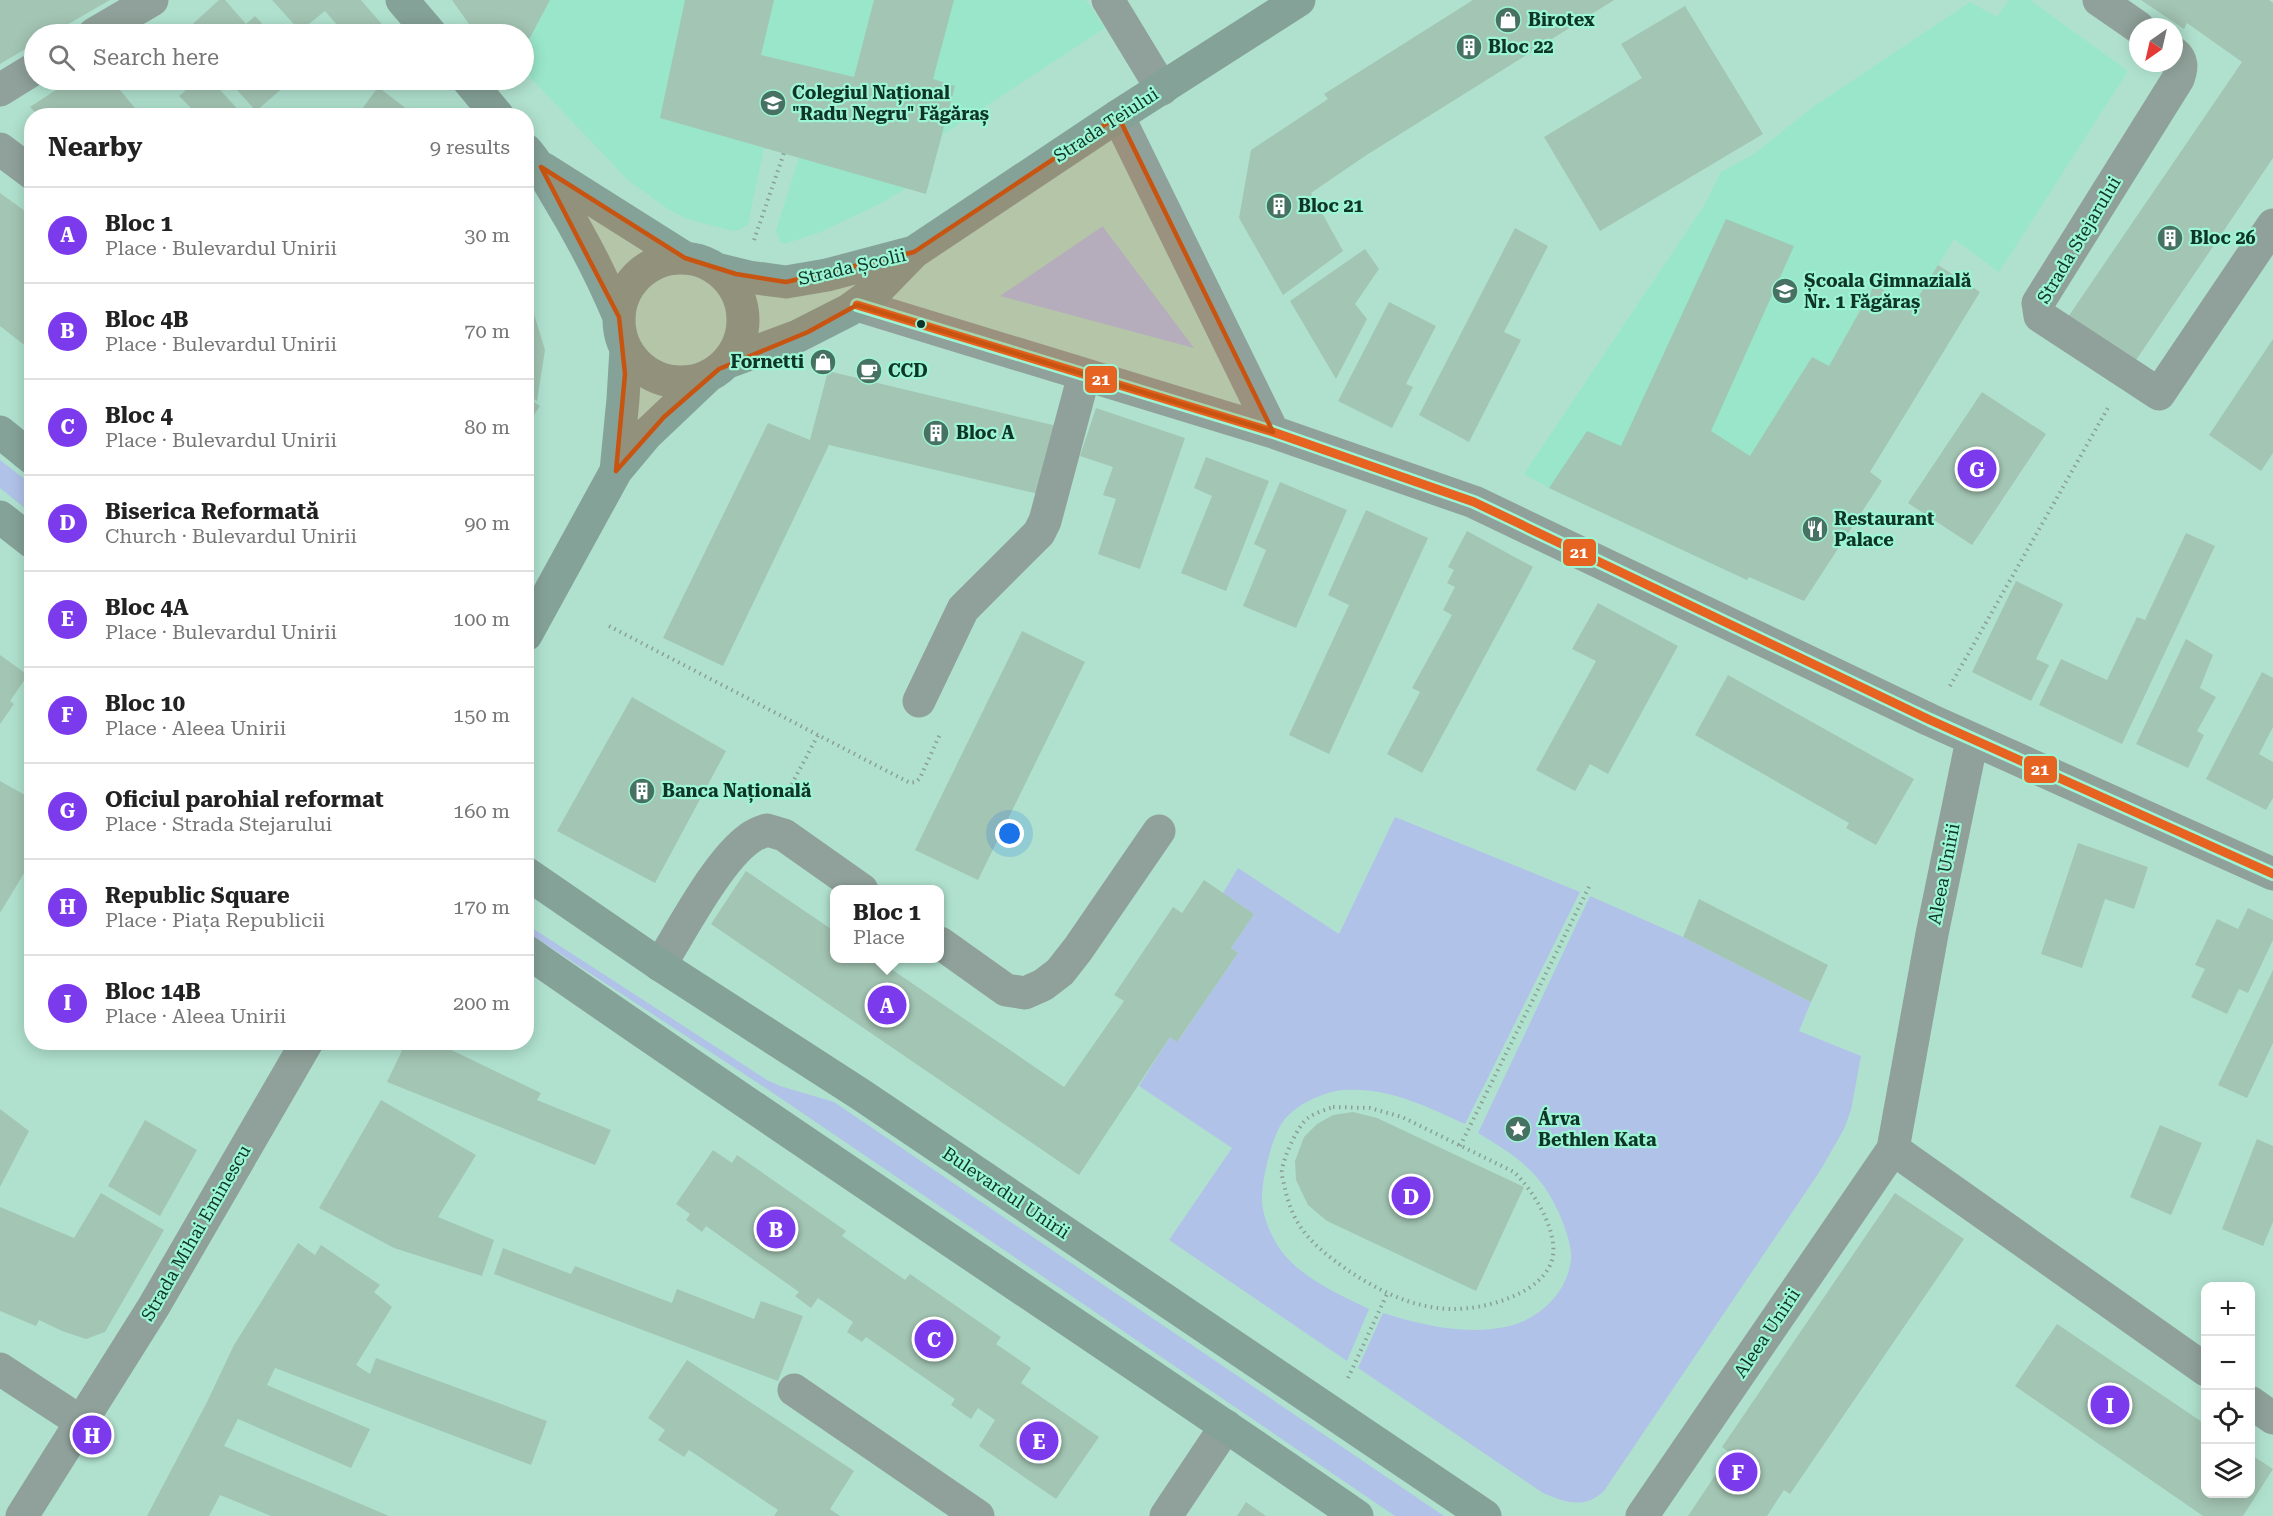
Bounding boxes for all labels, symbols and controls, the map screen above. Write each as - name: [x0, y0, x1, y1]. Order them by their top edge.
- shop icon: Birotex: [1493, 5, 1523, 35]
- place label: Birotex: [1528, 9, 1595, 30]
- north arrow: [2129, 18, 2183, 72]
- search box: [24, 24, 534, 90]
- building icon: Bloc 22: [1454, 32, 1484, 62]
- place label: Bloc 22: [1488, 36, 1554, 57]
- icon: search: [45, 41, 78, 74]
- text: Search here: [93, 45, 219, 70]
- place label: Colegiul Național "Radu Negru" Făgăraș: [792, 82, 989, 127]
- street label: Strada Teiului: [1049, 83, 1162, 166]
- school or university icon: Colegiul Național "Radu Negru" Făgăraș: [758, 88, 788, 118]
- text: Nearby: [48, 132, 142, 162]
- text: 9 results: [430, 135, 510, 159]
- street label: Strada Stejarului: [2032, 172, 2125, 307]
- building icon: Bloc 21: [1264, 191, 1294, 221]
- place label: Bloc 21: [1298, 195, 1364, 216]
- text: Bloc 1: [105, 211, 173, 236]
- text: A: [60, 223, 75, 247]
- text: 30 m: [464, 223, 510, 247]
- building icon: Bloc 26: [2155, 223, 2185, 253]
- place label: Bloc 26: [2190, 227, 2256, 248]
- text: Place · Bulevardul Unirii: [105, 236, 337, 260]
- street label: Strada Școlii: [796, 244, 908, 290]
- place label: Școala Gimnazială Nr. 1 Făgăraș: [1804, 270, 1972, 315]
- school or university icon: Școala Gimnazială Nr. 1 Făgăraș: [1770, 276, 1800, 306]
- text: Bloc 4B: [105, 307, 189, 332]
- unlabelled marker: [915, 318, 927, 330]
- text: B: [60, 319, 75, 343]
- text: 70 m: [464, 319, 510, 343]
- text: Place · Bulevardul Unirii: [105, 332, 337, 356]
- shop icon: Fornetti: [808, 347, 838, 377]
- place label: Fornetti: [731, 351, 804, 372]
- cafe icon: CCD: [854, 356, 884, 386]
- place label: CCD: [888, 360, 928, 381]
- line badge: 21: [1084, 365, 1118, 394]
- text: 21: [1092, 370, 1110, 389]
- text: Bloc 4: [105, 403, 173, 428]
- text: C: [61, 415, 75, 439]
- text: 80 m: [464, 415, 510, 439]
- building icon: Bloc A: [921, 418, 951, 448]
- place label: Bloc A: [956, 422, 1014, 443]
- text: Place · Bulevardul Unirii: [105, 428, 337, 452]
- pin: G: [1958, 446, 1996, 492]
- text: Biserica Reformată: [105, 499, 319, 524]
- place label: Restaurant Palace: [1834, 508, 1934, 550]
- text: D: [59, 511, 76, 535]
- text: 90 m: [464, 511, 510, 535]
- restaurant icon: Restaurant Palace: [1800, 514, 1830, 544]
- text: Church · Bulevardul Unirii: [105, 524, 357, 548]
- line badge: 21: [1562, 538, 1597, 567]
- text: 21: [1570, 543, 1588, 562]
- text: Bloc 4A: [105, 595, 189, 620]
- text: E: [61, 607, 74, 631]
- text: 100 m: [453, 607, 510, 631]
- text: Place · Bulevardul Unirii: [105, 620, 337, 644]
- text: Bloc 10: [105, 691, 185, 716]
- text: F: [61, 703, 74, 727]
- text: 150 m: [453, 703, 510, 727]
- text: Place · Aleea Unirii: [105, 716, 286, 740]
- line badge: 21: [2023, 755, 2058, 784]
- text: 21: [2031, 760, 2049, 779]
- building icon: Banca Națională: [627, 776, 657, 806]
- place label: Banca Națională: [662, 780, 812, 804]
- text: Oficiul parohial reformat: [105, 787, 384, 812]
- text: G: [60, 799, 75, 823]
- text: 160 m: [453, 799, 510, 823]
- text: Place · Strada Stejarului: [105, 812, 332, 836]
- your location: [995, 819, 1024, 848]
- street label: Aleea Unirii: [1923, 821, 1964, 926]
- text: Republic Square: [105, 883, 290, 908]
- popup: [830, 885, 944, 963]
- text: H: [59, 895, 76, 919]
- text: 170 m: [453, 895, 510, 919]
- text: Bloc 1: [853, 900, 921, 925]
- text: Place · Piața Republicii: [105, 908, 325, 932]
- text: Place: [853, 925, 905, 949]
- text: Bloc 14B: [105, 979, 201, 1004]
- pin: A: [868, 982, 906, 1028]
- text: I: [64, 991, 71, 1015]
- text: 200 m: [453, 991, 510, 1015]
- text: Place · Aleea Unirii: [105, 1004, 286, 1028]
- place label: Árva Bethlen Kata: [1538, 1107, 1657, 1150]
- place icon: Árva Bethlen Kata: [1503, 1114, 1533, 1144]
- street label: Strada Mihai Eminescu: [136, 1141, 255, 1325]
- street label: Bulevardul Unirii: [939, 1142, 1074, 1243]
- pin: D: [1392, 1174, 1430, 1218]
- pin: B: [756, 1206, 796, 1252]
- map controls: [2201, 1282, 2255, 1498]
- button: +: [2201, 1282, 2255, 1336]
- street label: Aleea Unirii: [1729, 1284, 1804, 1381]
- pin: C: [914, 1316, 954, 1362]
- button: −: [2201, 1336, 2255, 1390]
- pin: I: [2090, 1382, 2130, 1428]
- button: locate: [2201, 1390, 2255, 1444]
- pin: H: [72, 1412, 112, 1458]
- pin: E: [1020, 1418, 1058, 1464]
- button: layers: [2201, 1444, 2255, 1498]
- pin: F: [1718, 1450, 1758, 1494]

